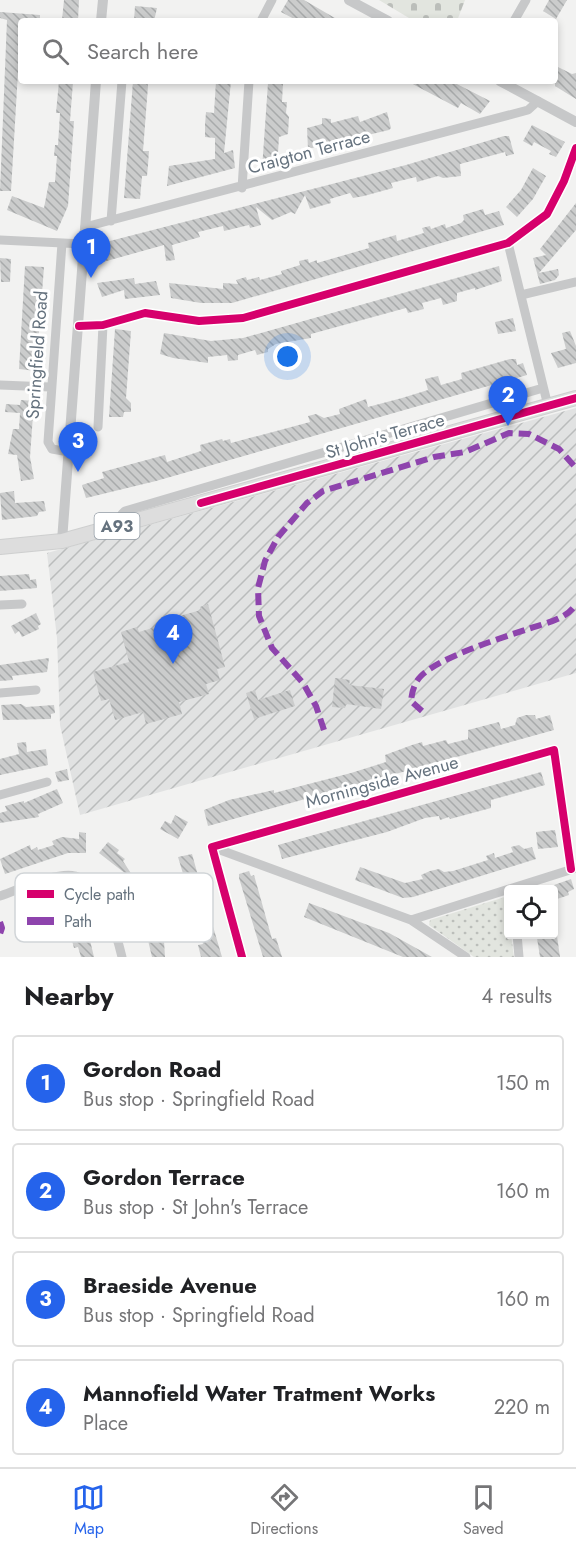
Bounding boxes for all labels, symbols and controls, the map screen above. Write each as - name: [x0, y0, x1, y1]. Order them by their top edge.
- search box: [18, 18, 558, 84]
- icon: search: [39, 35, 72, 68]
- text: Search here: [87, 35, 198, 67]
- street label: Craigton Terrace: [245, 123, 373, 181]
- pin: 1: [72, 228, 110, 278]
- street label: Springfield Road: [20, 290, 54, 420]
- your location: [273, 342, 302, 371]
- pin: 2: [488, 376, 528, 426]
- street label: St John's Terrace: [322, 407, 448, 465]
- pin: 3: [58, 422, 98, 472]
- road number: A93: [94, 513, 140, 539]
- pin: 4: [154, 614, 192, 664]
- street label: Morningside Avenue: [303, 749, 461, 815]
- legend: [15, 873, 213, 942]
- text: Cycle path: [64, 883, 135, 906]
- map controls: [504, 885, 558, 939]
- button: locate: [504, 885, 558, 939]
- text: Path: [64, 910, 92, 933]
- text: Nearby: [24, 977, 113, 1015]
- text: 4 results: [481, 982, 552, 1011]
- text: Gordon Road: [83, 1053, 221, 1085]
- text: 1: [40, 1069, 51, 1098]
- text: 150 m: [496, 1069, 550, 1098]
- text: Bus stop · Springfield Road: [83, 1085, 315, 1114]
- text: Gordon Terrace: [83, 1161, 245, 1193]
- text: 2: [39, 1177, 52, 1206]
- text: 160 m: [496, 1177, 550, 1206]
- text: Bus stop · St John's Terrace: [83, 1193, 308, 1222]
- text: Braeside Avenue: [83, 1269, 257, 1301]
- text: 3: [39, 1285, 52, 1314]
- text: 160 m: [496, 1285, 550, 1314]
- text: Bus stop · Springfield Road: [83, 1301, 315, 1330]
- text: Mannofield Water Tratment Works: [83, 1377, 435, 1409]
- text: 4: [39, 1393, 52, 1422]
- text: 220 m: [494, 1393, 550, 1422]
- text: Place: [83, 1409, 128, 1438]
- tab: Map: [72, 1481, 105, 1540]
- tab: Directions: [250, 1481, 318, 1540]
- tab: Saved: [463, 1481, 504, 1540]

